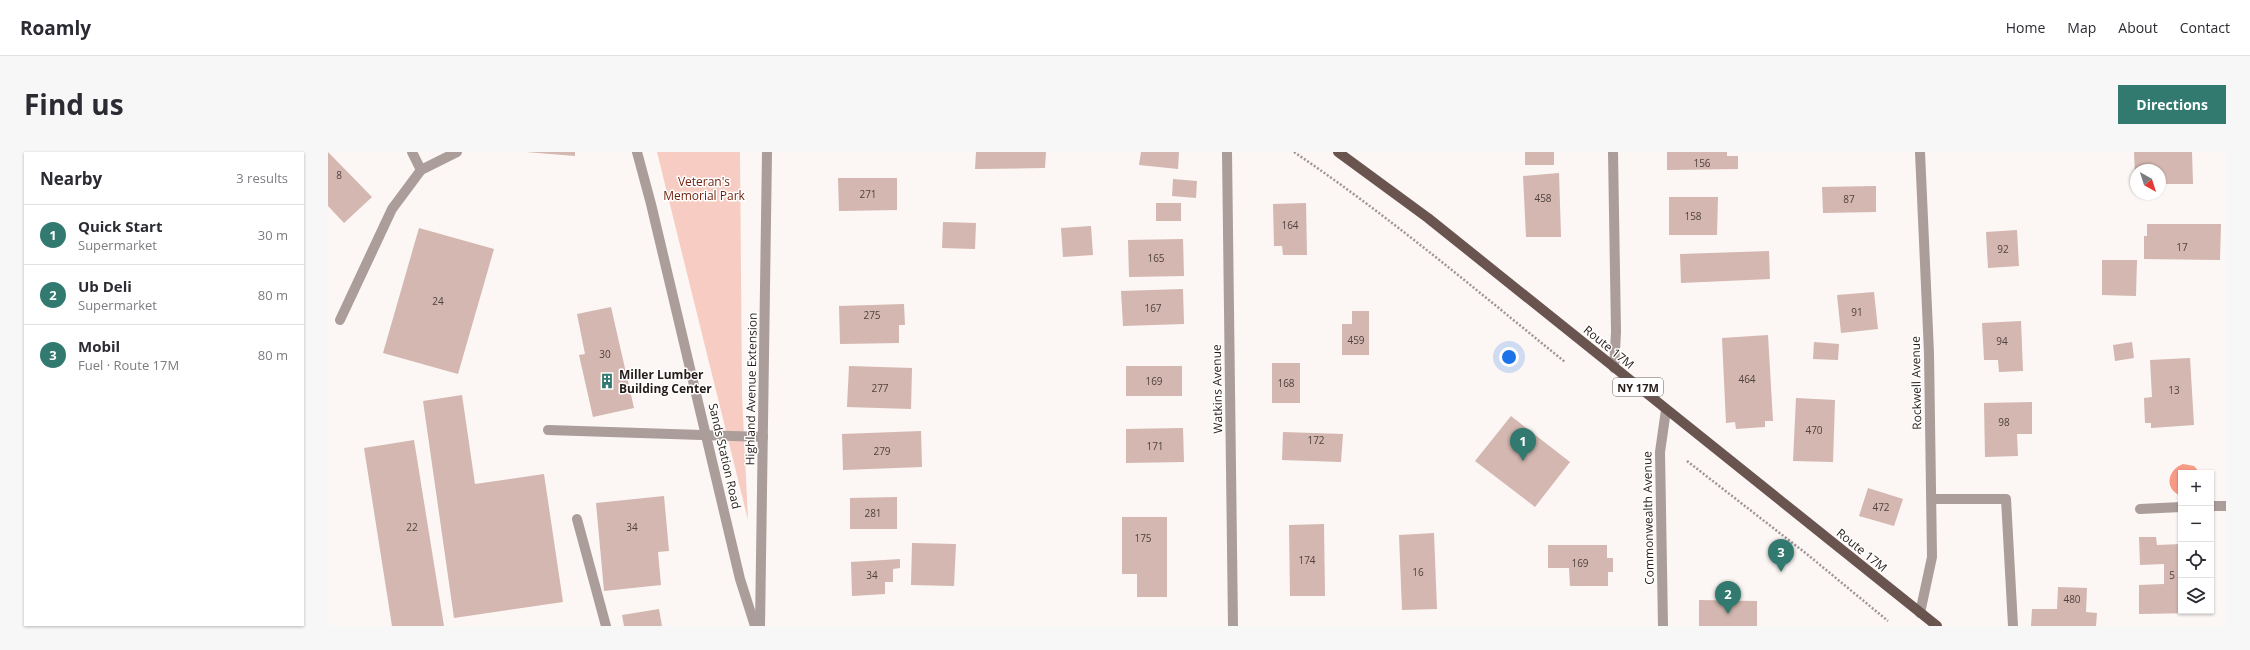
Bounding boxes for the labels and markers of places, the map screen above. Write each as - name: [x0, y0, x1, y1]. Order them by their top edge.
- place label: Miller Lumber Building Center: [619, 366, 712, 397]
- building icon: Miller Lumber Building Center: [598, 372, 616, 390]
- pin: 1: [1510, 428, 1536, 461]
- pin: 3: [1768, 539, 1794, 572]
- pin: 2: [1715, 581, 1741, 614]

